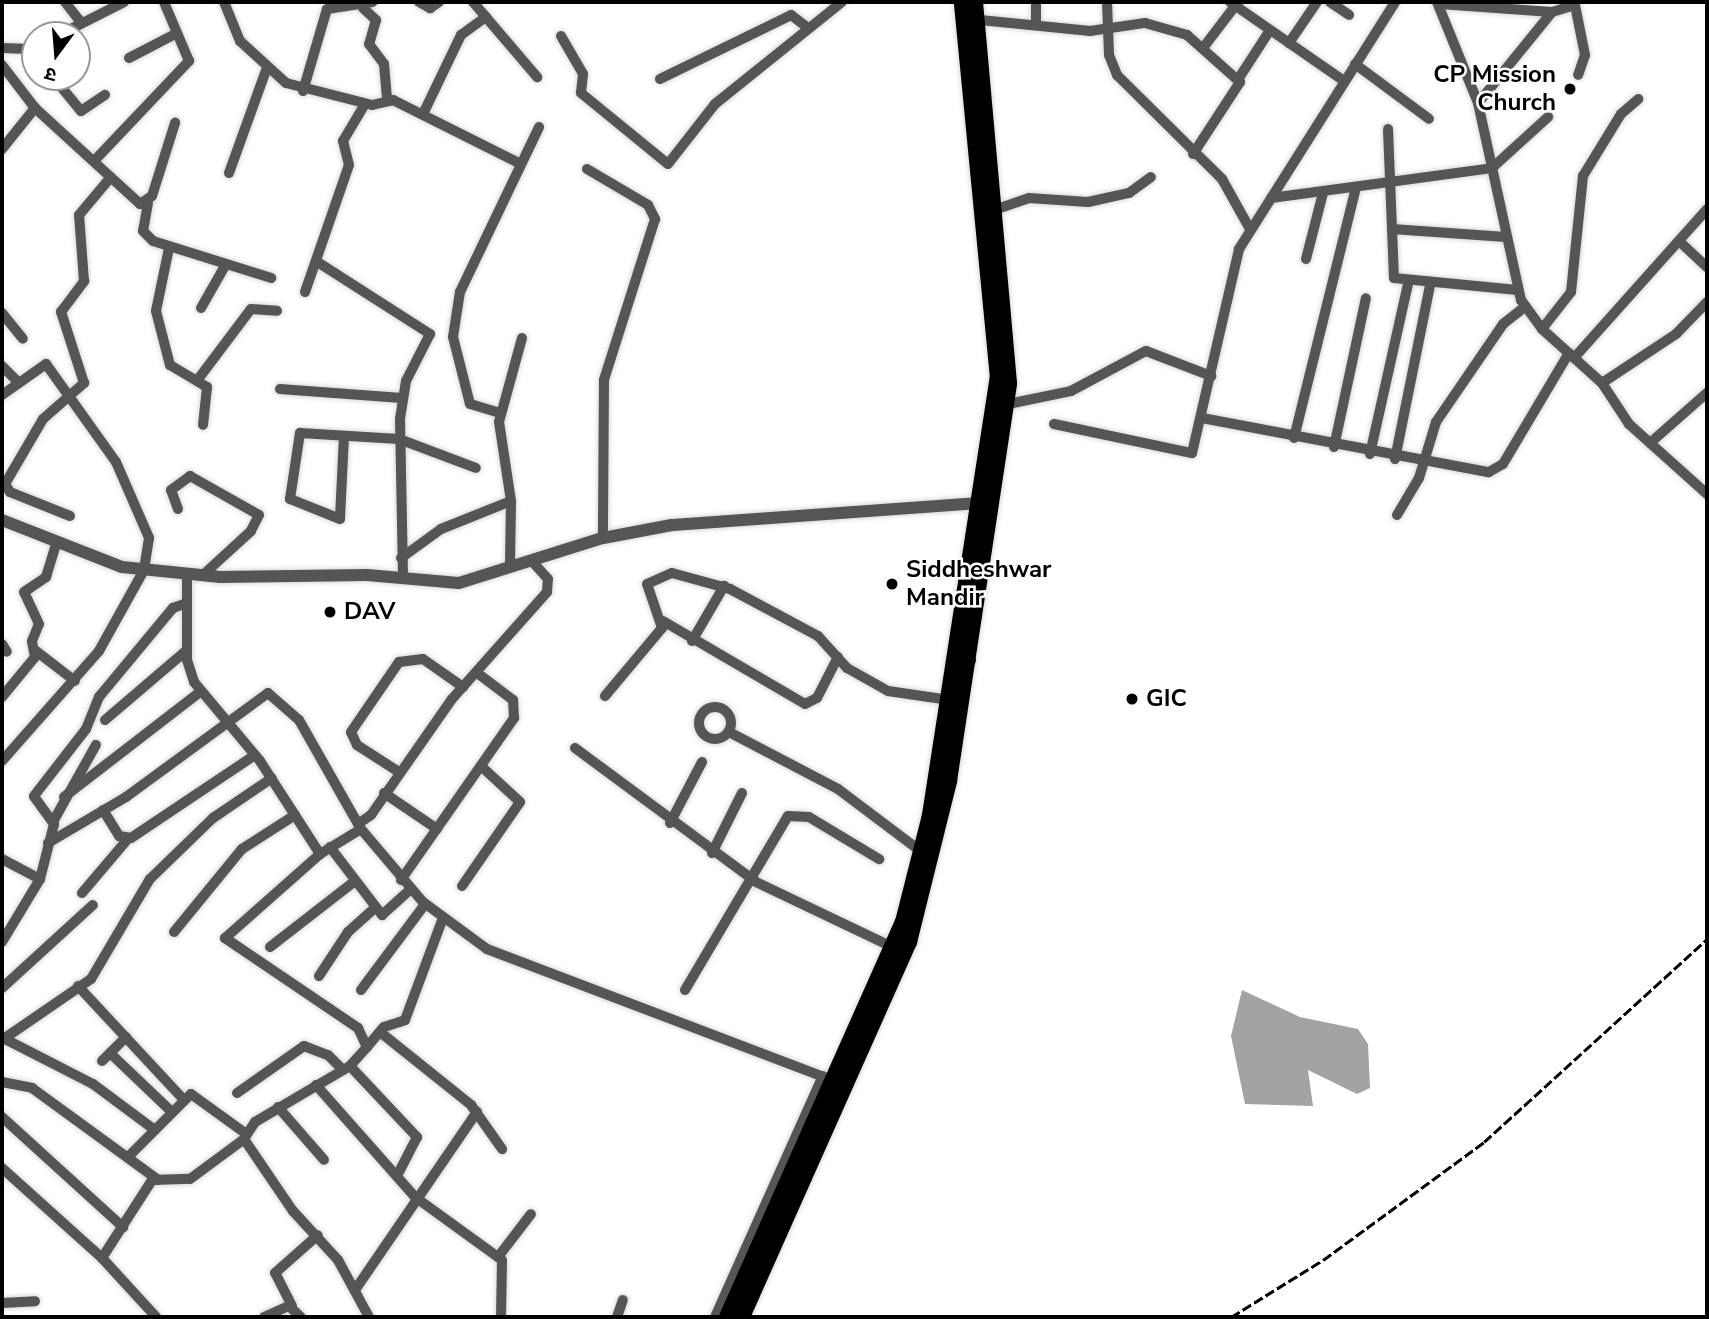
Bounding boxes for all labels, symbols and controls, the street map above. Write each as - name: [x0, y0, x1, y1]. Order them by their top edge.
- north arrow: [21, 21, 91, 91]
- text: उ: [42, 60, 60, 88]
- place label: CP Mission Church: [1433, 61, 1556, 117]
- marker: CP Mission Church: [1562, 81, 1578, 97]
- place label: Siddheshwar Mandir: [906, 556, 1052, 612]
- marker: Siddheshwar Mandir: [884, 576, 900, 592]
- place label: DAV: [344, 598, 395, 626]
- marker: DAV: [322, 604, 338, 620]
- place label: GIC: [1146, 685, 1187, 713]
- marker: GIC: [1124, 691, 1140, 707]

